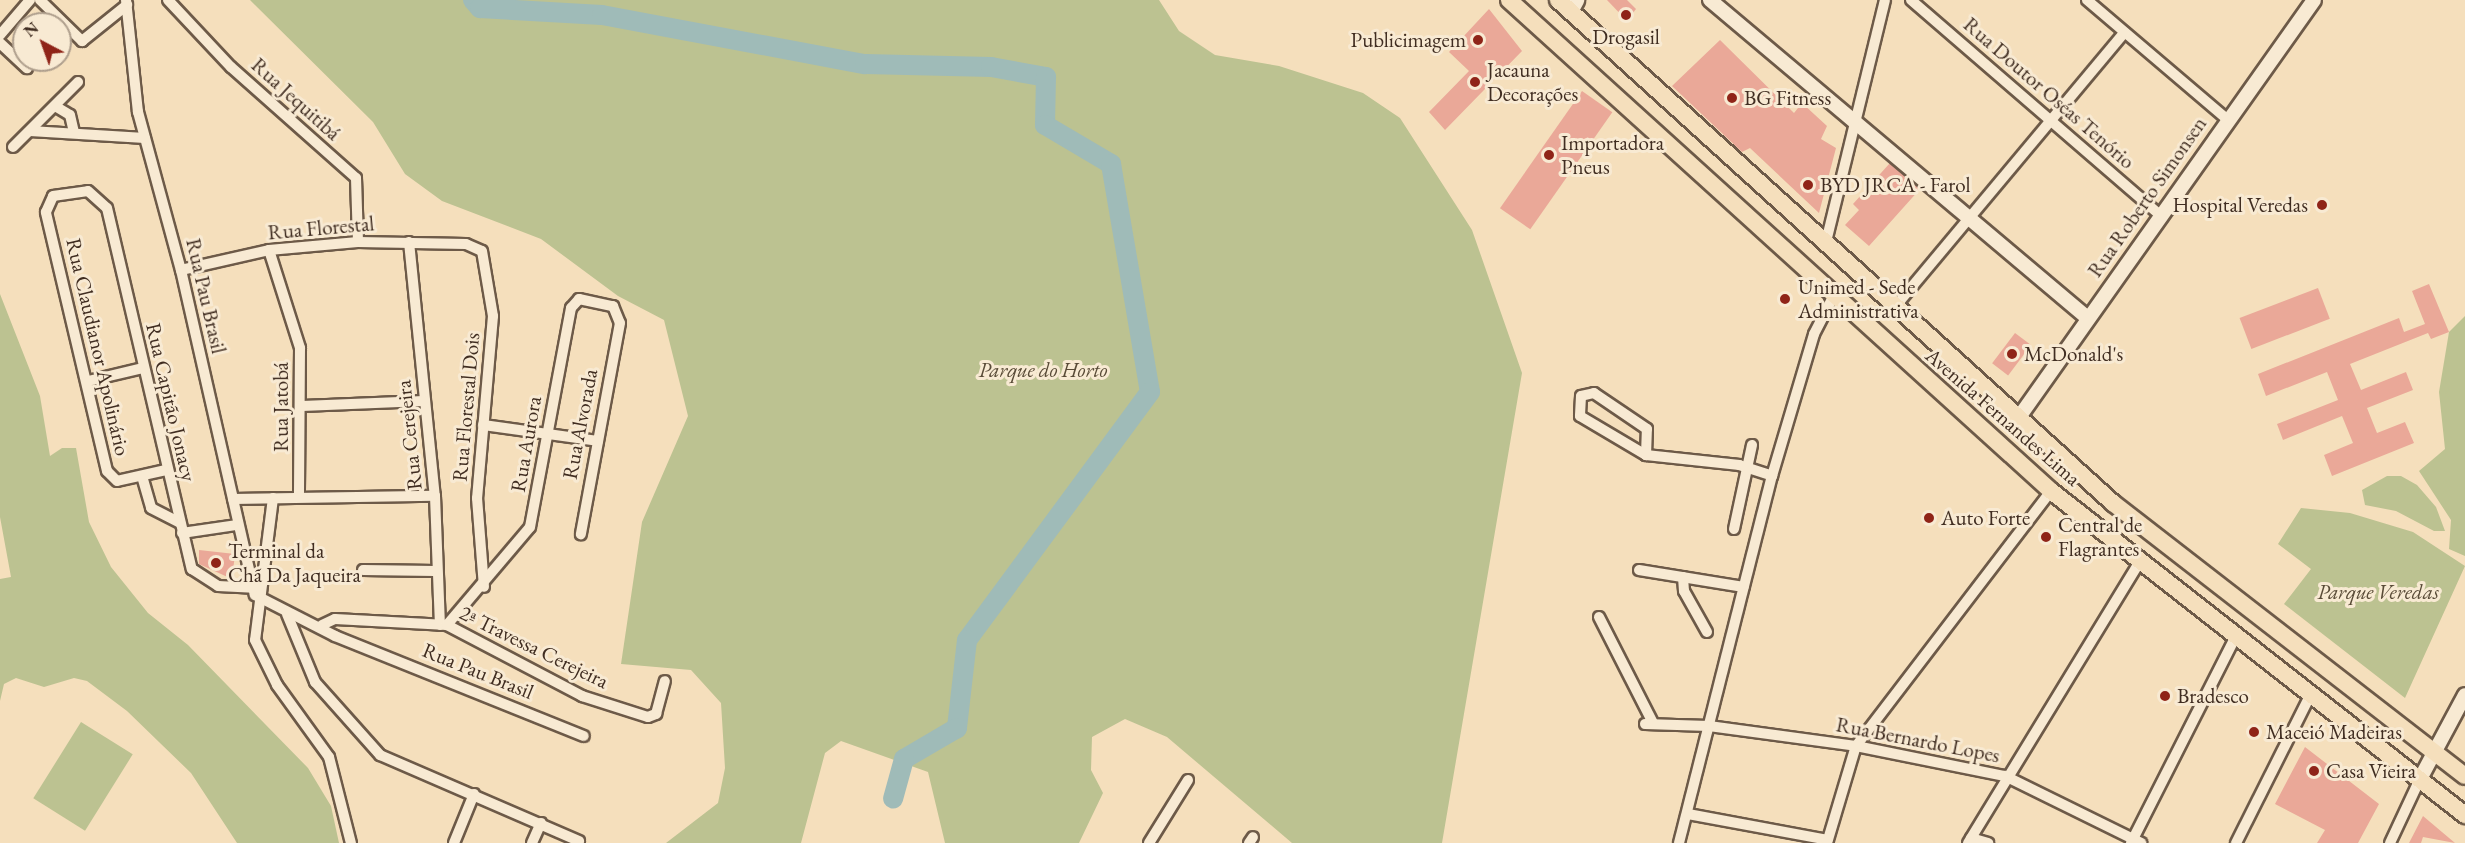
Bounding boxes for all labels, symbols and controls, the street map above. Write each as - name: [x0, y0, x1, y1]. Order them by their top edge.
- marker: Drogasil: [1619, 8, 1633, 22]
- north arrow: [12, 12, 72, 72]
- street label: Rua Doutor Oséas Tenório: [1958, 12, 2140, 174]
- text: N: [19, 17, 43, 42]
- place label: Drogasil: [1592, 24, 1660, 50]
- place label: Publicimagem: [1351, 27, 1466, 53]
- marker: Publicimagem: [1471, 33, 1485, 47]
- street label: Rua Jequitibá: [246, 52, 346, 146]
- place label: Jacauna Decorações: [1487, 57, 1578, 107]
- marker: Jacauna Decorações: [1468, 75, 1482, 89]
- place label: BG Fitness: [1744, 85, 1831, 111]
- marker: BG Fitness: [1725, 91, 1739, 105]
- street label: Rua Roberto Simonsen: [2082, 112, 2212, 282]
- place label: Importadora Pneus: [1561, 130, 1664, 180]
- marker: Importadora Pneus: [1542, 148, 1556, 162]
- place label: BYD JRCA - Farol: [1820, 172, 1970, 198]
- marker: BYD JRCA - Farol: [1801, 178, 1815, 192]
- place label: Hospital Veredas: [2173, 192, 2308, 218]
- marker: Hospital Veredas: [2313, 196, 2331, 214]
- street label: Rua Florestal: [267, 211, 375, 245]
- street label: Rua Claudianor Apolinário: [61, 236, 135, 458]
- street label: Rua Pau Brasil: [181, 236, 231, 356]
- place label: Unimed - Sede Administrativa: [1798, 274, 1919, 324]
- marker: Unimed - Sede Administrativa: [1776, 290, 1794, 308]
- street label: Rua Capitão Jonacy: [141, 320, 201, 484]
- street label: Rua Florestal Dois: [447, 332, 485, 482]
- place label: McDonald's: [2024, 341, 2123, 367]
- street label: Avenida Fernandes Lima: [1920, 343, 2086, 491]
- marker: McDonald's: [2005, 347, 2019, 361]
- park label: Parque do Horto: [978, 357, 1108, 383]
- street label: Rua Jatobá: [268, 362, 294, 452]
- street label: Rua Alvorada: [557, 367, 603, 481]
- street label: Rua Cerejeira: [391, 379, 427, 491]
- street label: Rua Aurora: [505, 394, 547, 494]
- place label: Auto Forte: [1941, 505, 2030, 531]
- marker: Auto Forte: [1922, 511, 1936, 525]
- place label: Central de Flagrantes: [2058, 512, 2142, 562]
- marker: Central de Flagrantes: [2039, 530, 2053, 544]
- place label: Terminal da Chã Da Jaqueira: [228, 538, 361, 588]
- marker: Terminal da Chã Da Jaqueira: [209, 556, 223, 570]
- park label: Parque Veredas: [2317, 579, 2439, 605]
- street label: 2ª Travessa Cerejeira: [455, 600, 613, 694]
- street label: Rua Pau Brasil: [419, 637, 537, 705]
- place label: Bradesco: [2177, 683, 2249, 709]
- marker: Bradesco: [2158, 689, 2172, 703]
- street label: Rua Bernardo Lopes: [1834, 712, 2002, 768]
- place label: Maceió Madeiras: [2266, 719, 2402, 745]
- marker: Maceió Madeiras: [2247, 725, 2261, 739]
- place label: Casa Vieira: [2326, 758, 2416, 784]
- marker: Casa Vieira: [2307, 764, 2321, 778]

